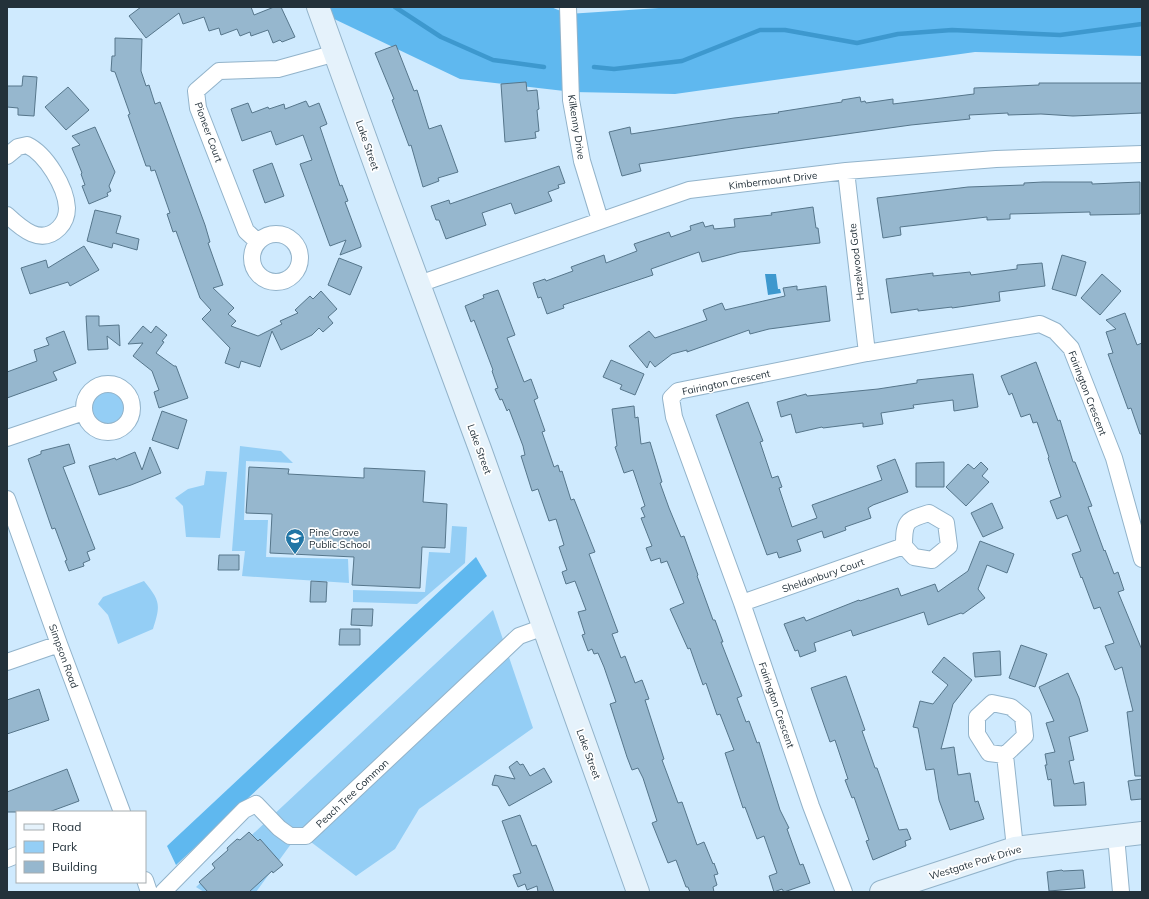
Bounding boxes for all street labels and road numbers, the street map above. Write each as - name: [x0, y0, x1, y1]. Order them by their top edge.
- street label: Kilkenny Drive: [565, 94, 588, 160]
- street label: Pioneer Court: [192, 100, 226, 164]
- street label: Lake Street: [353, 118, 382, 172]
- street label: Kimbermount Drive: [728, 169, 818, 192]
- street label: Hazelwood Gate: [846, 223, 867, 301]
- street label: Fairington Crescent: [1065, 349, 1110, 438]
- street label: Fairington Crescent: [681, 367, 772, 398]
- street label: Lake Street: [464, 422, 495, 476]
- street label: Sheldonbury Court: [780, 555, 867, 596]
- street label: Simpson Road: [46, 622, 81, 690]
- street label: Fairington Crescent: [756, 661, 797, 750]
- street label: Lake Street: [573, 727, 604, 781]
- street label: Peach Tree Common: [313, 756, 392, 830]
- street label: Westgate Park Drive: [927, 842, 1023, 883]

